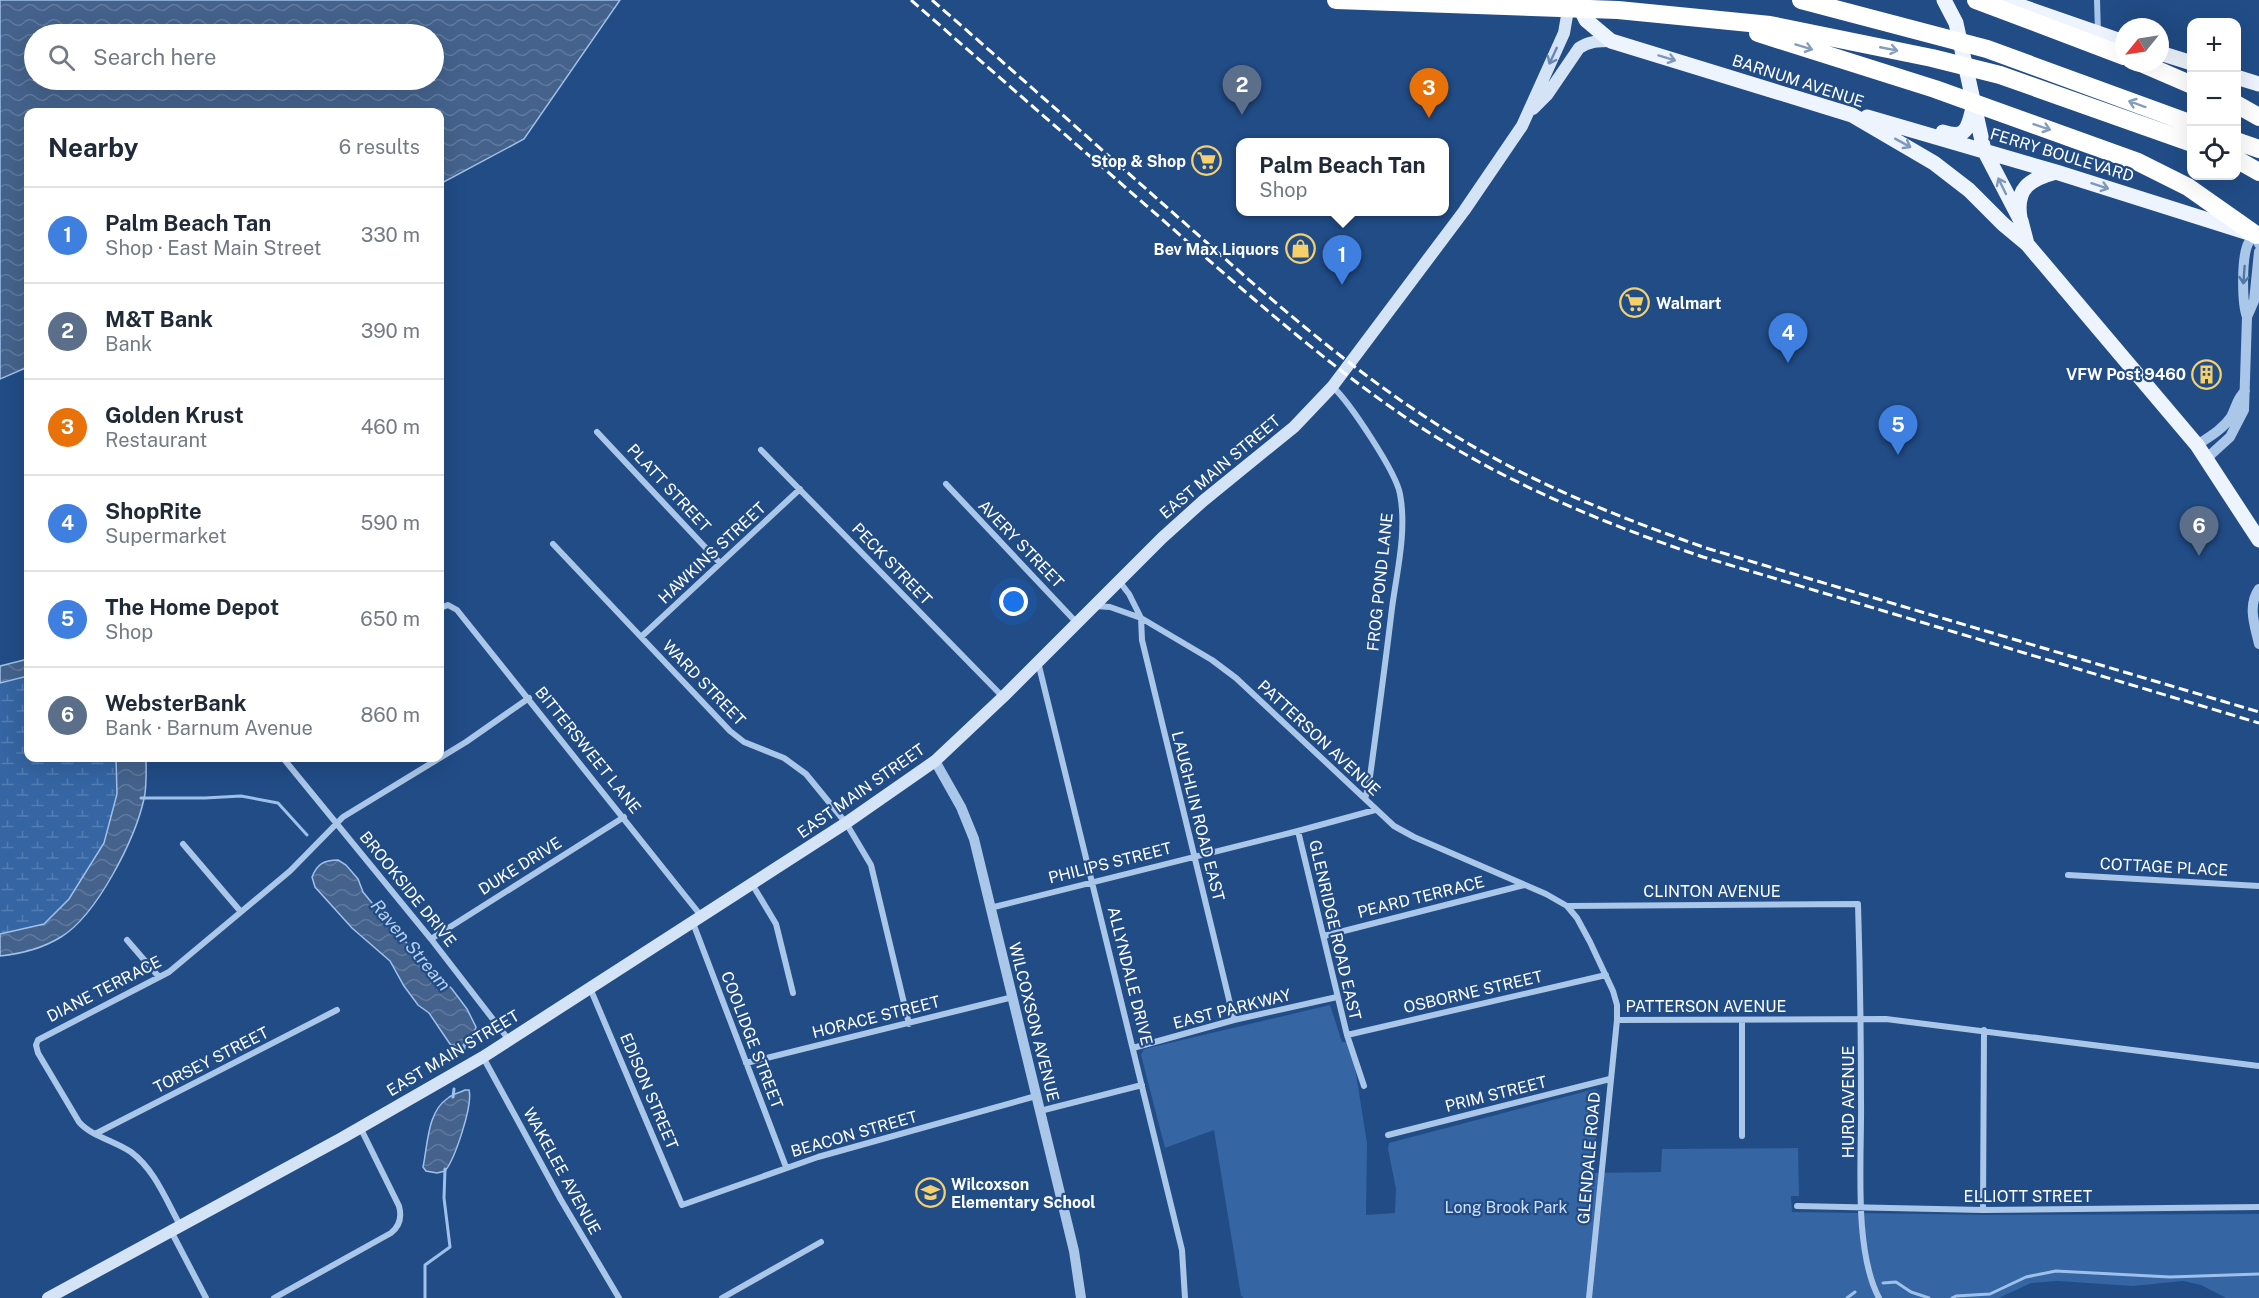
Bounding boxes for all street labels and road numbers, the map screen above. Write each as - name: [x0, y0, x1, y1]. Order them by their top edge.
- street label: BARNUM AVENUE: [1730, 51, 1866, 111]
- street label: FERRY BOULEVARD: [1988, 124, 2136, 186]
- street label: EAST MAIN STREET: [1156, 411, 1284, 523]
- street label: PLATT STREET: [623, 440, 715, 536]
- street label: AVERY STREET: [974, 496, 1068, 592]
- street label: HAWKINS STREET: [654, 498, 770, 608]
- street label: FROG POND LANE: [1363, 512, 1397, 652]
- street label: PECK STREET: [848, 519, 936, 609]
- street label: WARD STREET: [659, 636, 750, 730]
- street label: PATTERSON AVENUE: [1254, 676, 1384, 800]
- street label: BITTERSWEET LANE: [531, 683, 645, 817]
- street label: LAUGHLIN ROAD EAST: [1168, 729, 1228, 903]
- street label: EAST MAIN STREET: [794, 740, 929, 842]
- street label: BROOKSIDE DRIVE: [356, 828, 460, 950]
- street label: DUKE DRIVE: [475, 833, 565, 899]
- street label: PHILIPS STREET: [1046, 838, 1174, 887]
- street label: GLENRIDGE ROAD EAST: [1305, 838, 1365, 1022]
- street label: COTTAGE PLACE: [2099, 854, 2229, 880]
- street label: PEARD TERRACE: [1356, 872, 1486, 922]
- street label: CLINTON AVENUE: [1643, 882, 1781, 901]
- street label: ALLYNDALE DRIVE: [1104, 905, 1156, 1047]
- street label: WILCOXSON AVENUE: [1005, 940, 1063, 1104]
- street label: DIANE TERRACE: [44, 952, 164, 1026]
- street label: OSBORNE STREET: [1402, 967, 1545, 1017]
- street label: COOLIDGE STREET: [717, 969, 787, 1112]
- street label: EAST PARKWAY: [1171, 985, 1293, 1033]
- street label: HORACE STREET: [810, 992, 942, 1042]
- street label: PATTERSON AVENUE: [1626, 997, 1786, 1016]
- street label: EAST MAIN STREET: [383, 1006, 523, 1100]
- street label: TORSEY STREET: [150, 1023, 272, 1097]
- street label: EDISON STREET: [616, 1030, 682, 1152]
- street label: HURD AVENUE: [1839, 1046, 1858, 1158]
- street label: PRIM STREET: [1443, 1072, 1549, 1116]
- street label: GLENDALE ROAD: [1574, 1091, 1604, 1225]
- street label: WAKELEE AVENUE: [519, 1104, 605, 1238]
- street label: BEACON STREET: [789, 1107, 920, 1161]
- street label: ELLIOTT STREET: [1964, 1187, 2093, 1206]

